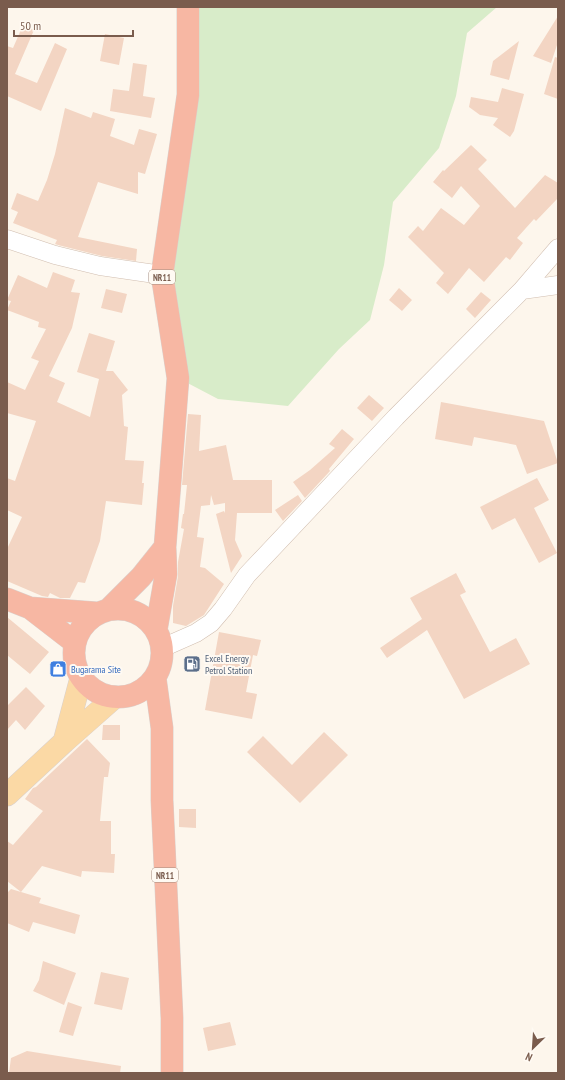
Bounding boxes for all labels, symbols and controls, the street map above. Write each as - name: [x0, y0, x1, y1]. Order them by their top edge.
- scale bar: [14, 12, 133, 38]
- text: 50 m: [20, 18, 41, 33]
- road number: NR11: [149, 270, 175, 284]
- place label: Excel Energy Petrol Station: [205, 652, 252, 677]
- fuel station icon: Excel Energy Petrol Station: [182, 654, 202, 674]
- shop icon: Bugarama Site: [48, 659, 68, 679]
- place label: Bugarama Site: [71, 663, 121, 676]
- road number: NR11: [152, 868, 178, 882]
- north arrow: [513, 1028, 553, 1068]
- text: N: [523, 1049, 534, 1065]

